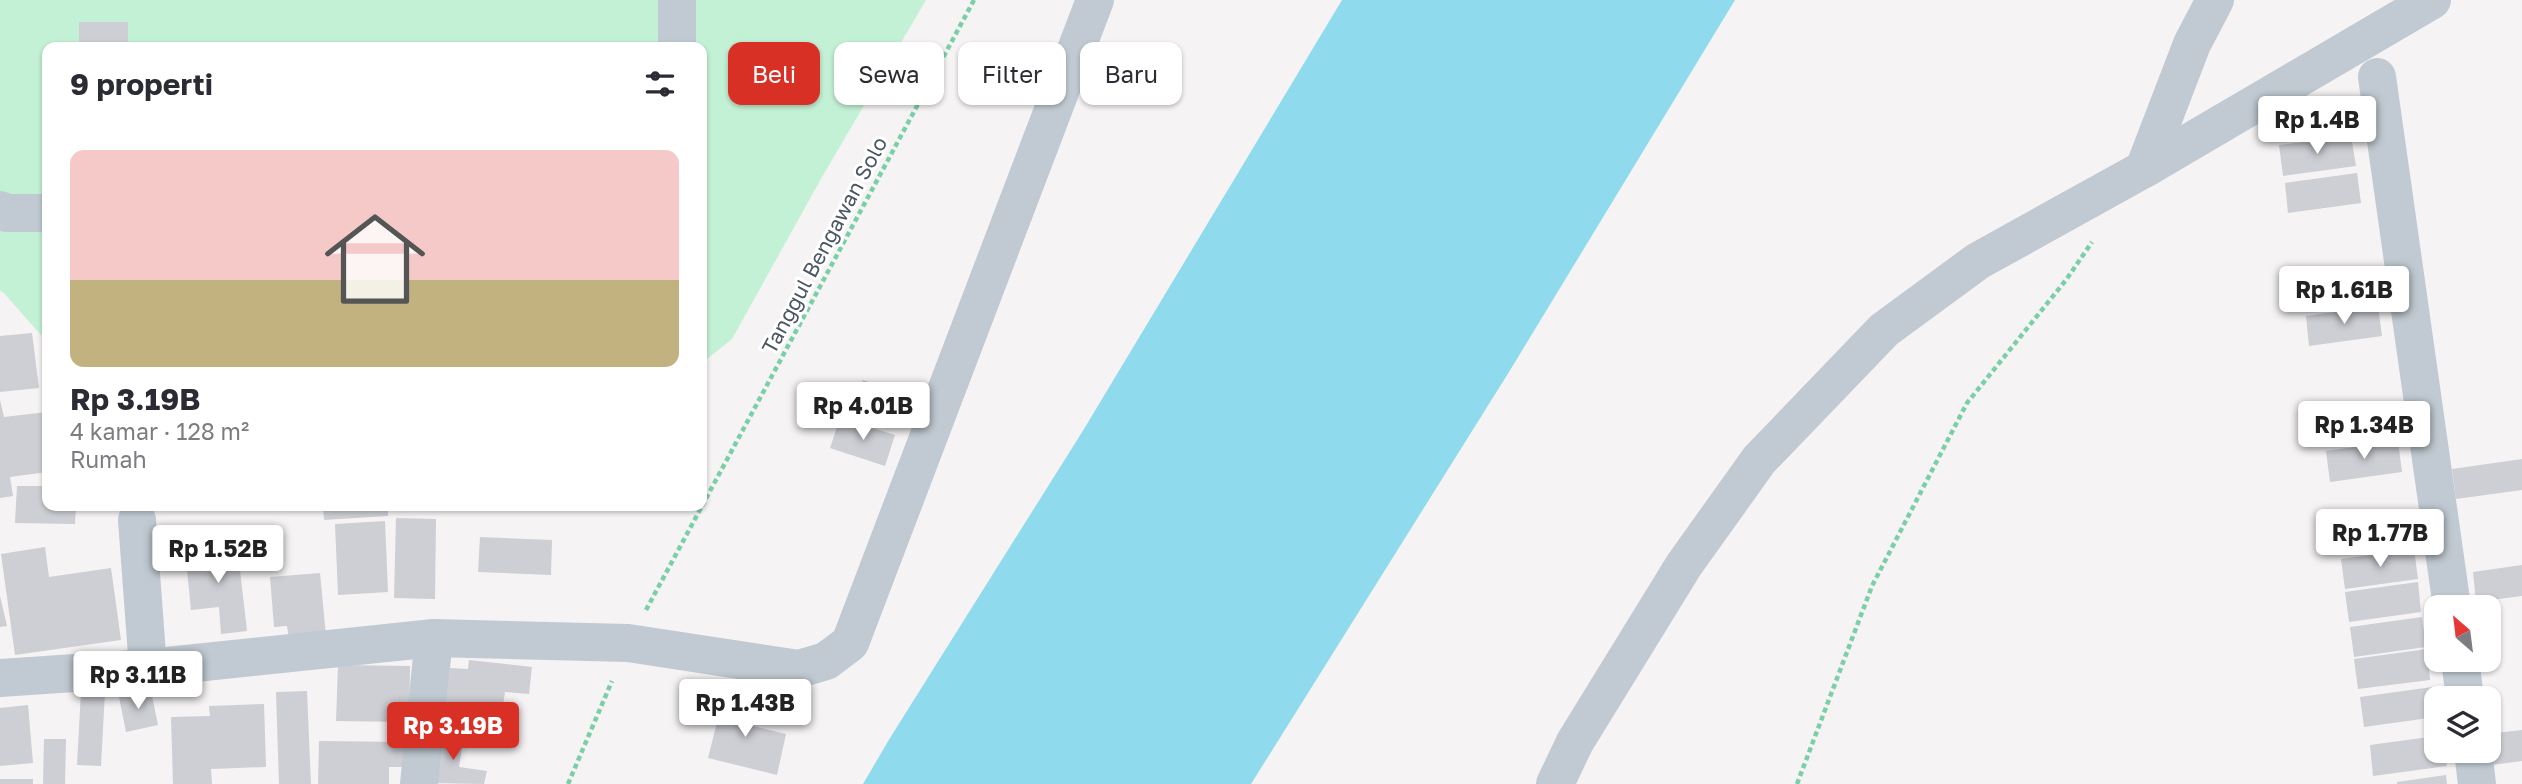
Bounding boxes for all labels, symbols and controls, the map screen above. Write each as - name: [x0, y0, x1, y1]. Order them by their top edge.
- chip: Beli: [728, 42, 820, 105]
- chip: Sewa: [834, 42, 944, 105]
- chip: Filter: [958, 42, 1066, 105]
- chip: Baru: [1080, 42, 1182, 105]
- icon: filters: [641, 65, 679, 103]
- text: 9 properti: [70, 66, 213, 102]
- pin: Rp 1.4B: [2252, 96, 2382, 156]
- text: Rp 1.4B: [2274, 105, 2360, 133]
- street label: Tanggul Bengawan Solo: [756, 132, 892, 358]
- icon: home: [312, 196, 438, 322]
- pin: Rp 1.61B: [2272, 266, 2416, 326]
- text: Rp 1.61B: [2295, 275, 2393, 303]
- text: Rp 3.19B: [70, 381, 200, 417]
- pin: Rp 4.01B: [791, 382, 935, 442]
- text: Rp 4.01B: [813, 391, 913, 419]
- pin: Rp 1.34B: [2292, 402, 2436, 461]
- text: Rp 1.34B: [2314, 410, 2414, 438]
- text: 4 kamar · 128 m²: [70, 417, 249, 445]
- text: Rumah: [70, 445, 147, 473]
- pin: Rp 1.77B: [2308, 510, 2452, 569]
- text: Rp 1.77B: [2332, 518, 2428, 546]
- pin: Rp 1.52B: [146, 526, 290, 585]
- text: Rp 1.52B: [168, 534, 268, 562]
- north arrow: [2424, 595, 2501, 672]
- map controls: [2424, 595, 2501, 763]
- pin: Rp 3.11B: [66, 652, 210, 711]
- text: Rp 3.11B: [89, 660, 187, 688]
- pin: Rp 1.43B: [673, 680, 817, 739]
- button: layers: [2424, 686, 2501, 763]
- text: Rp 1.43B: [695, 688, 795, 716]
- pin: Rp 3.19B: [381, 702, 525, 762]
- text: Rp 3.19B: [403, 711, 503, 739]

